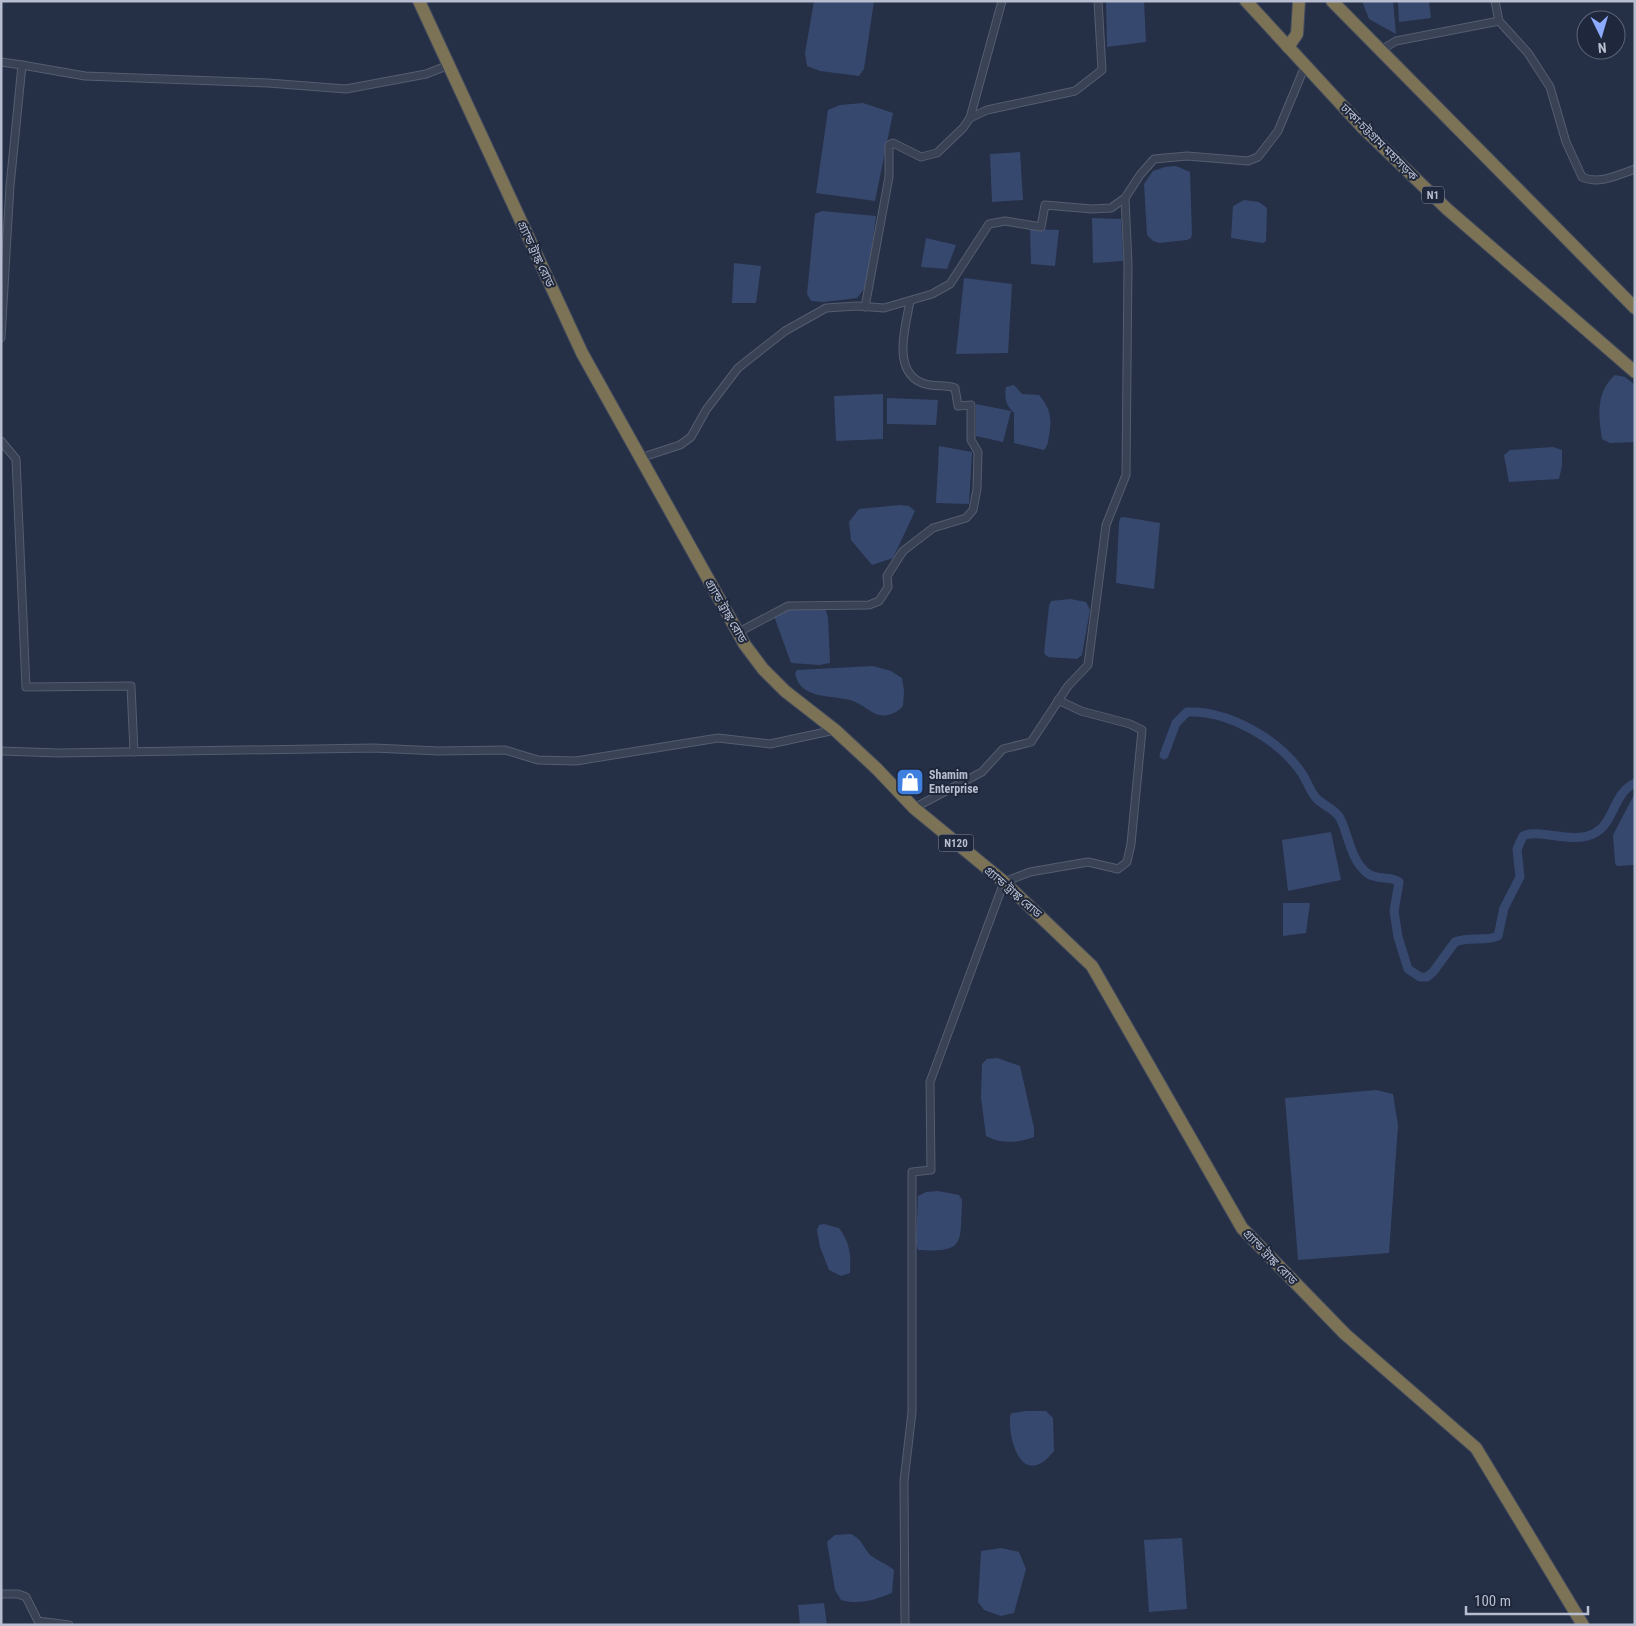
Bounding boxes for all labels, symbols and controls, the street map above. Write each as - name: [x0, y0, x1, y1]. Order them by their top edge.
- north arrow: [1576, 10, 1626, 60]
- text: N: [1597, 40, 1607, 56]
- street label: ঢাকা-চট্টগ্রাম মহাসড়ক: [1337, 99, 1421, 184]
- road number: N1: [1422, 186, 1444, 204]
- street label: গ্র্যান্ড ট্রাঙ্ক রোড: [515, 218, 558, 290]
- street label: গ্র্যান্ড ট্রাঙ্ক রোড: [702, 576, 751, 646]
- shop icon: Shamim Enterprise: [895, 767, 925, 797]
- place label: Shamim Enterprise: [929, 768, 979, 796]
- road number: N120: [938, 834, 974, 851]
- street label: গ্র্যান্ড ট্রাঙ্ক রোড: [982, 863, 1045, 921]
- street label: গ্র্যান্ড ট্রাঙ্ক রোড: [1240, 1226, 1301, 1288]
- scale bar: [1466, 1584, 1588, 1616]
- text: 100 m: [1474, 1592, 1511, 1610]

